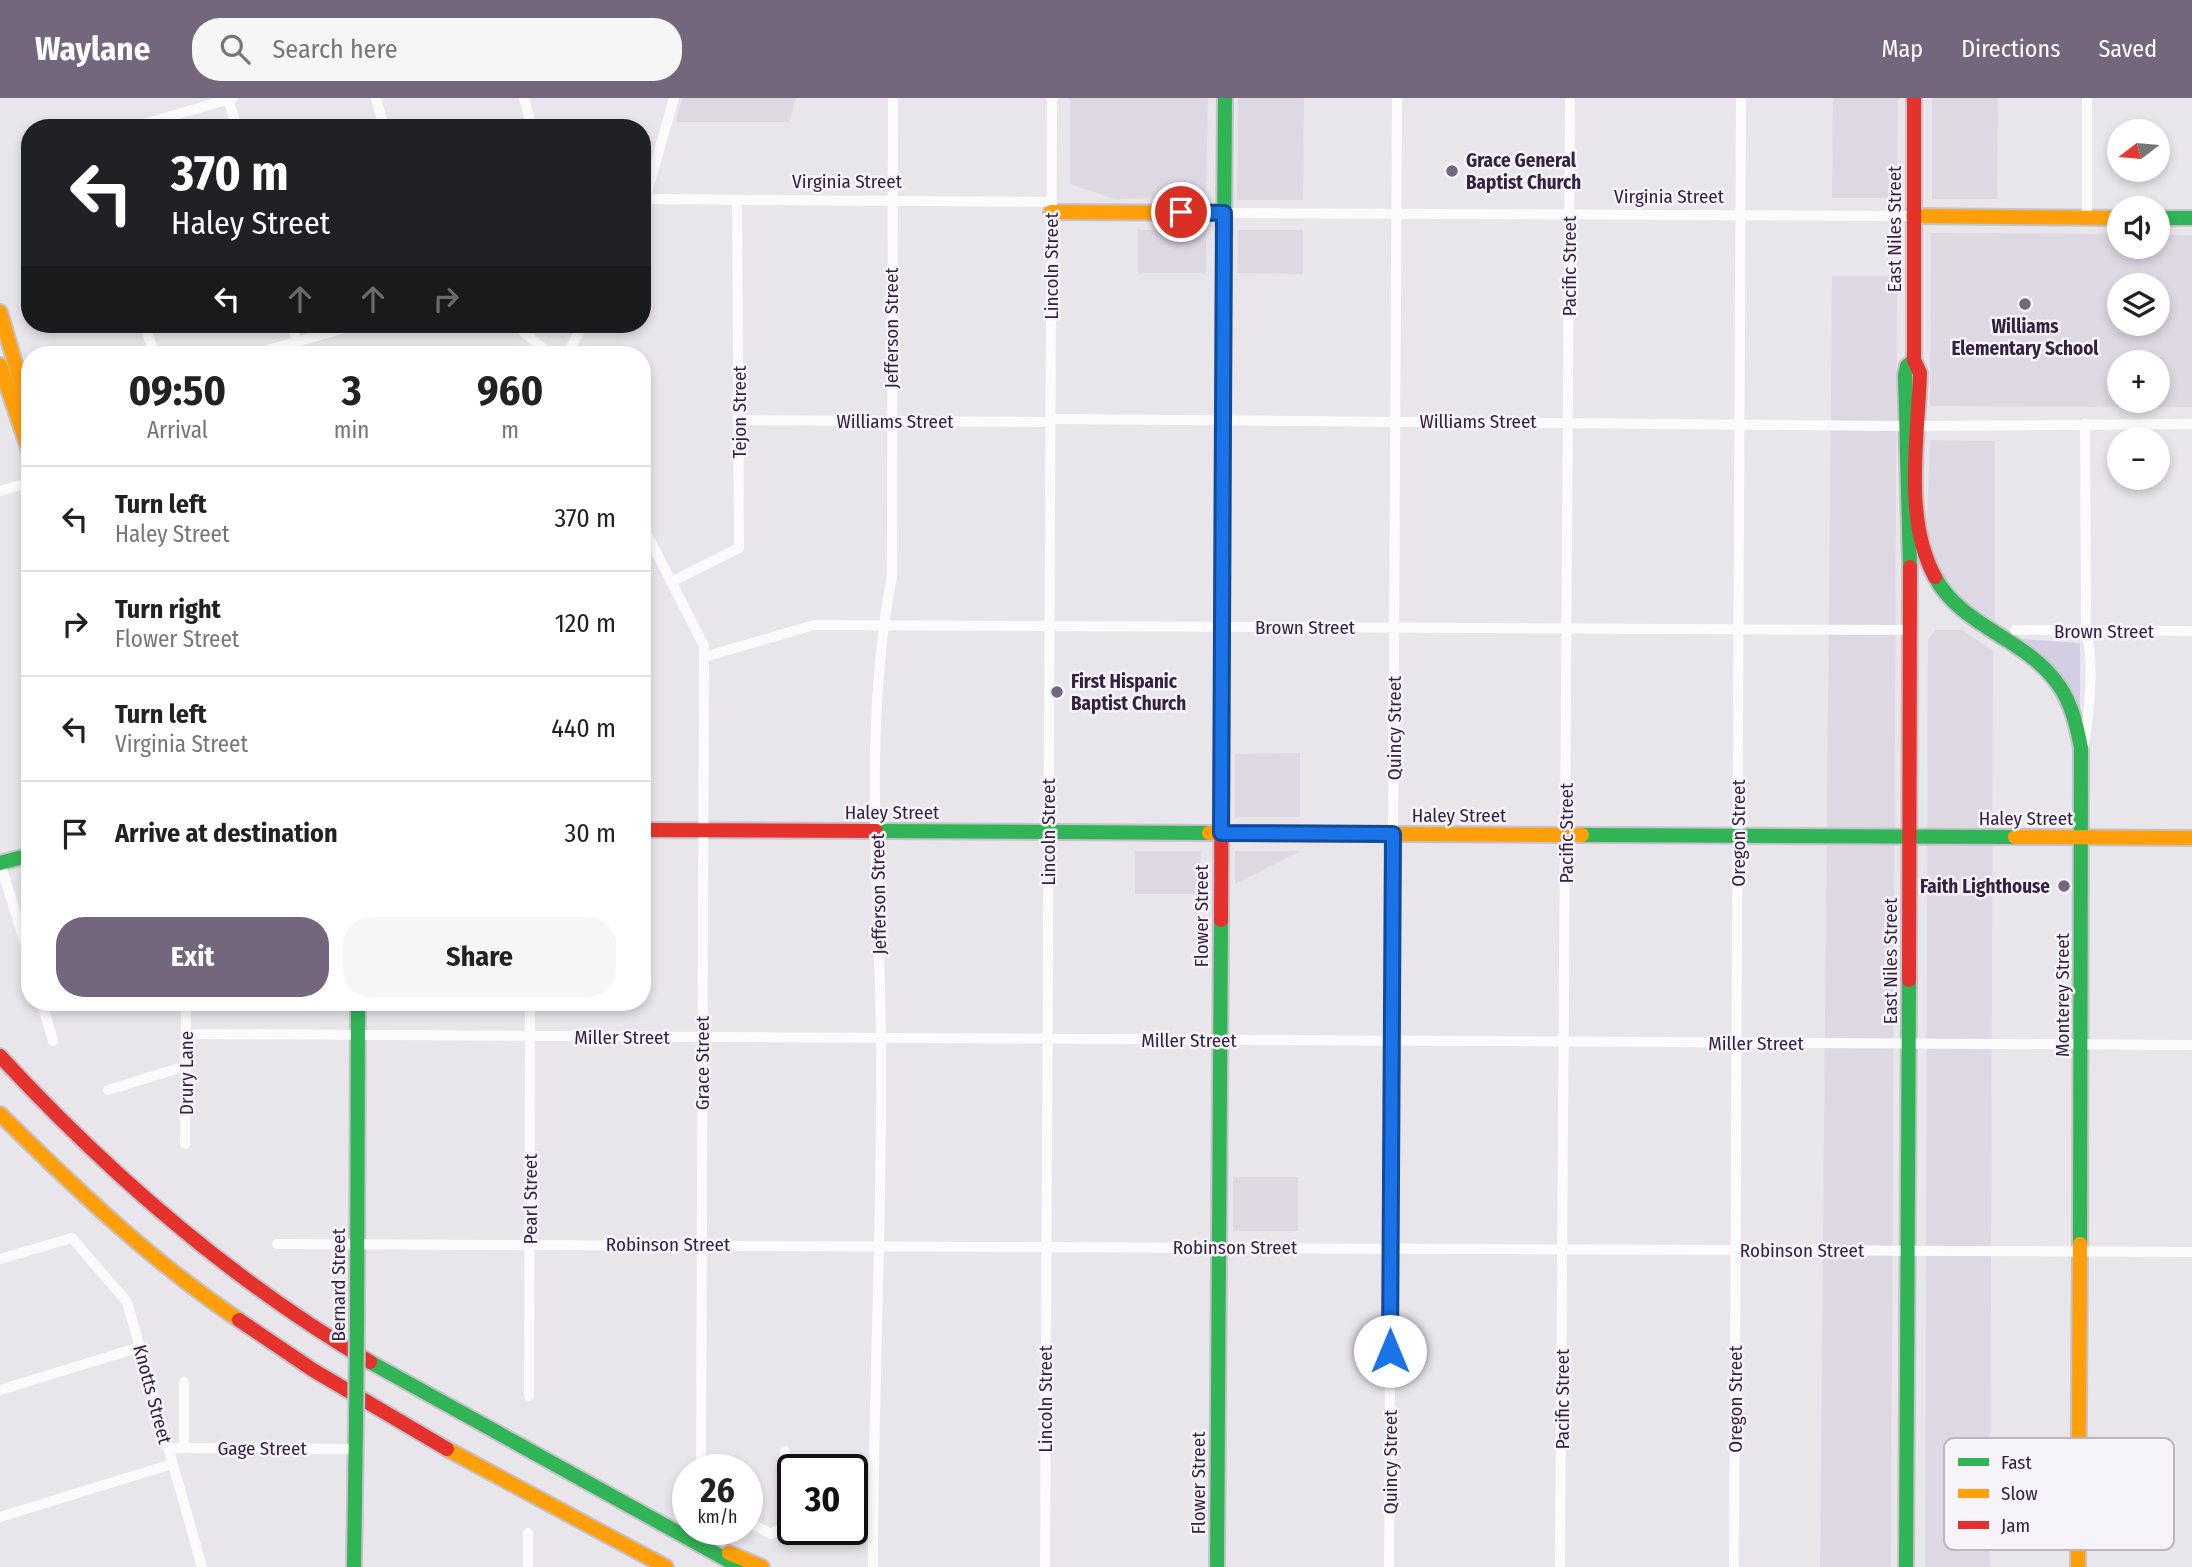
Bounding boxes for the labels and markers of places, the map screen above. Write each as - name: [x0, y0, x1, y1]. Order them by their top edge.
- place label: Grace General Baptist Church: [1466, 149, 1581, 194]
- marker: Grace General Baptist Church: [1444, 163, 1460, 179]
- pin: [1151, 182, 1211, 242]
- marker: Williams Elementary School: [2017, 296, 2033, 312]
- place label: Williams Elementary School: [1951, 315, 2099, 360]
- place label: First Hispanic Baptist Church: [1071, 670, 1186, 715]
- marker: First Hispanic Baptist Church: [1049, 684, 1065, 700]
- place label: Faith Lighthouse: [1920, 875, 2050, 898]
- marker: Faith Lighthouse: [2056, 878, 2072, 894]

